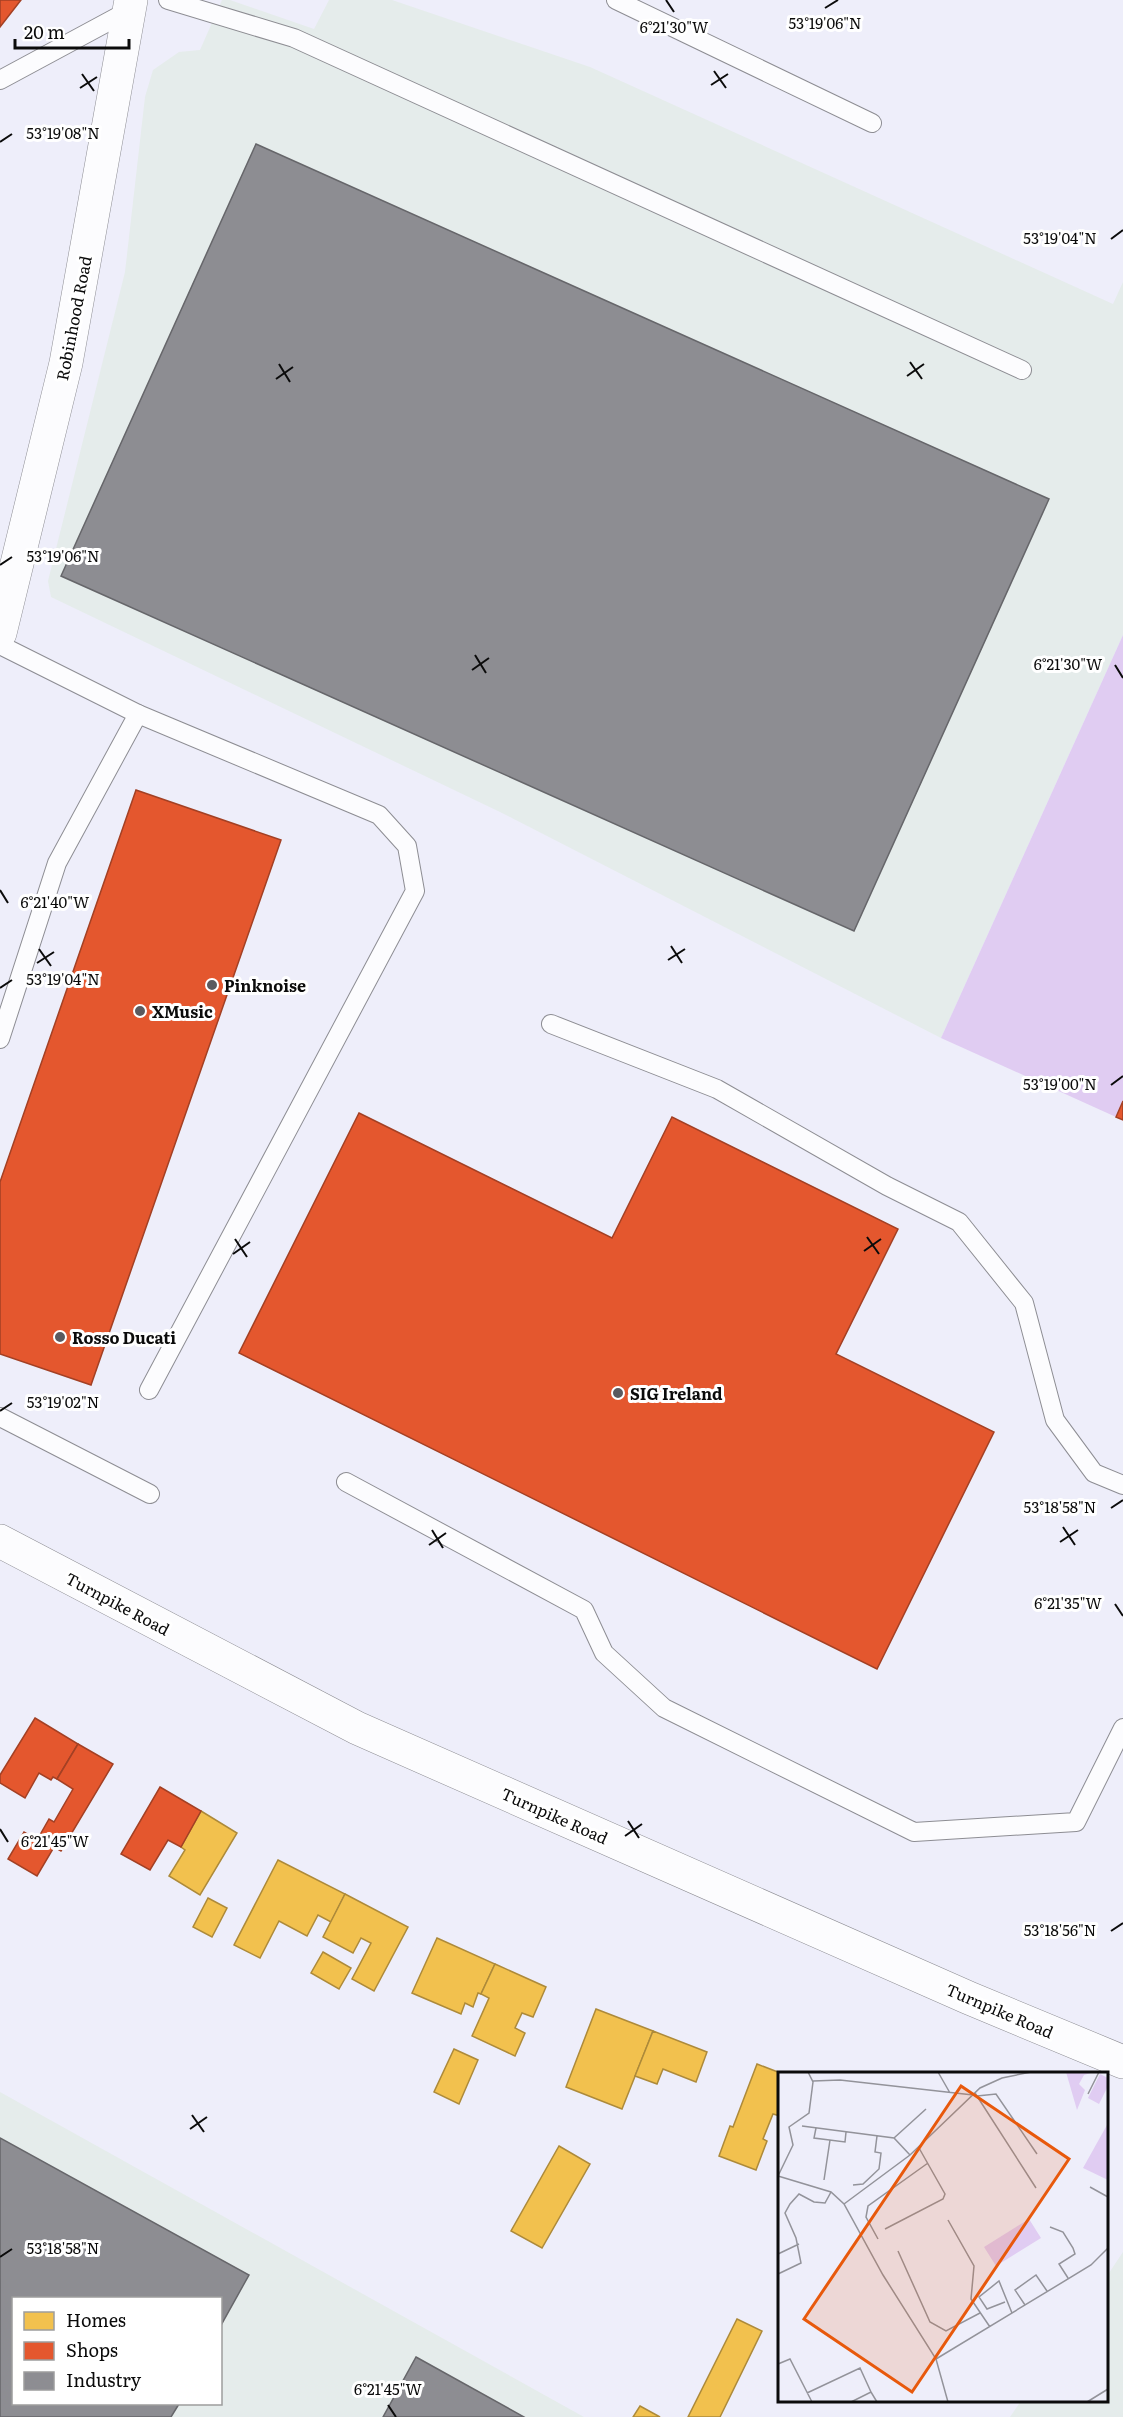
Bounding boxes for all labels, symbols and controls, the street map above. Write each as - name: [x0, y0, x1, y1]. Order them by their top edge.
- text: 53°19'06"N: [788, 11, 862, 34]
- scale bar: [15, 12, 129, 50]
- text: 6°21'30"W: [640, 15, 709, 38]
- text: 20 m: [24, 18, 65, 45]
- text: 53°19'08"N: [26, 121, 100, 144]
- text: 53°19'04"N: [1023, 226, 1097, 249]
- street label: Robinhood Road: [49, 253, 97, 382]
- text: 53°19'06"N: [26, 544, 100, 567]
- text: 6°21'30"W: [1034, 652, 1103, 675]
- text: 6°21'40"W: [21, 890, 90, 913]
- text: 53°19'04"N: [26, 967, 100, 990]
- place label: Pinknoise: [224, 973, 306, 997]
- marker: Pinknoise: [205, 978, 219, 992]
- place label: XMusic: [152, 999, 213, 1023]
- marker: XMusic: [133, 1004, 147, 1018]
- text: 53°19'00"N: [1023, 1072, 1097, 1095]
- place label: Rosso Ducati: [72, 1325, 176, 1349]
- marker: Rosso Ducati: [53, 1330, 67, 1344]
- place label: SIG Ireland: [630, 1381, 723, 1405]
- marker: SIG Ireland: [611, 1386, 625, 1400]
- text: 53°19'02"N: [27, 1390, 99, 1413]
- text: 53°18'58"N: [1024, 1495, 1096, 1518]
- street label: Turnpike Road: [62, 1565, 174, 1641]
- text: 6°21'35"W: [1034, 1591, 1102, 1614]
- street label: Turnpike Road: [498, 1781, 612, 1849]
- text: 6°21'45"W: [21, 1829, 90, 1852]
- text: 53°18'56"N: [1024, 1918, 1096, 1941]
- street label: Turnpike Road: [942, 1977, 1058, 2044]
- inset map: [778, 2072, 1108, 2402]
- text: 53°18'58"N: [27, 2236, 99, 2259]
- legend: [12, 2297, 222, 2405]
- text: Homes: [66, 2306, 126, 2333]
- text: Shops: [66, 2336, 118, 2363]
- text: Industry: [66, 2366, 142, 2393]
- text: 6°21'45"W: [354, 2377, 423, 2400]

